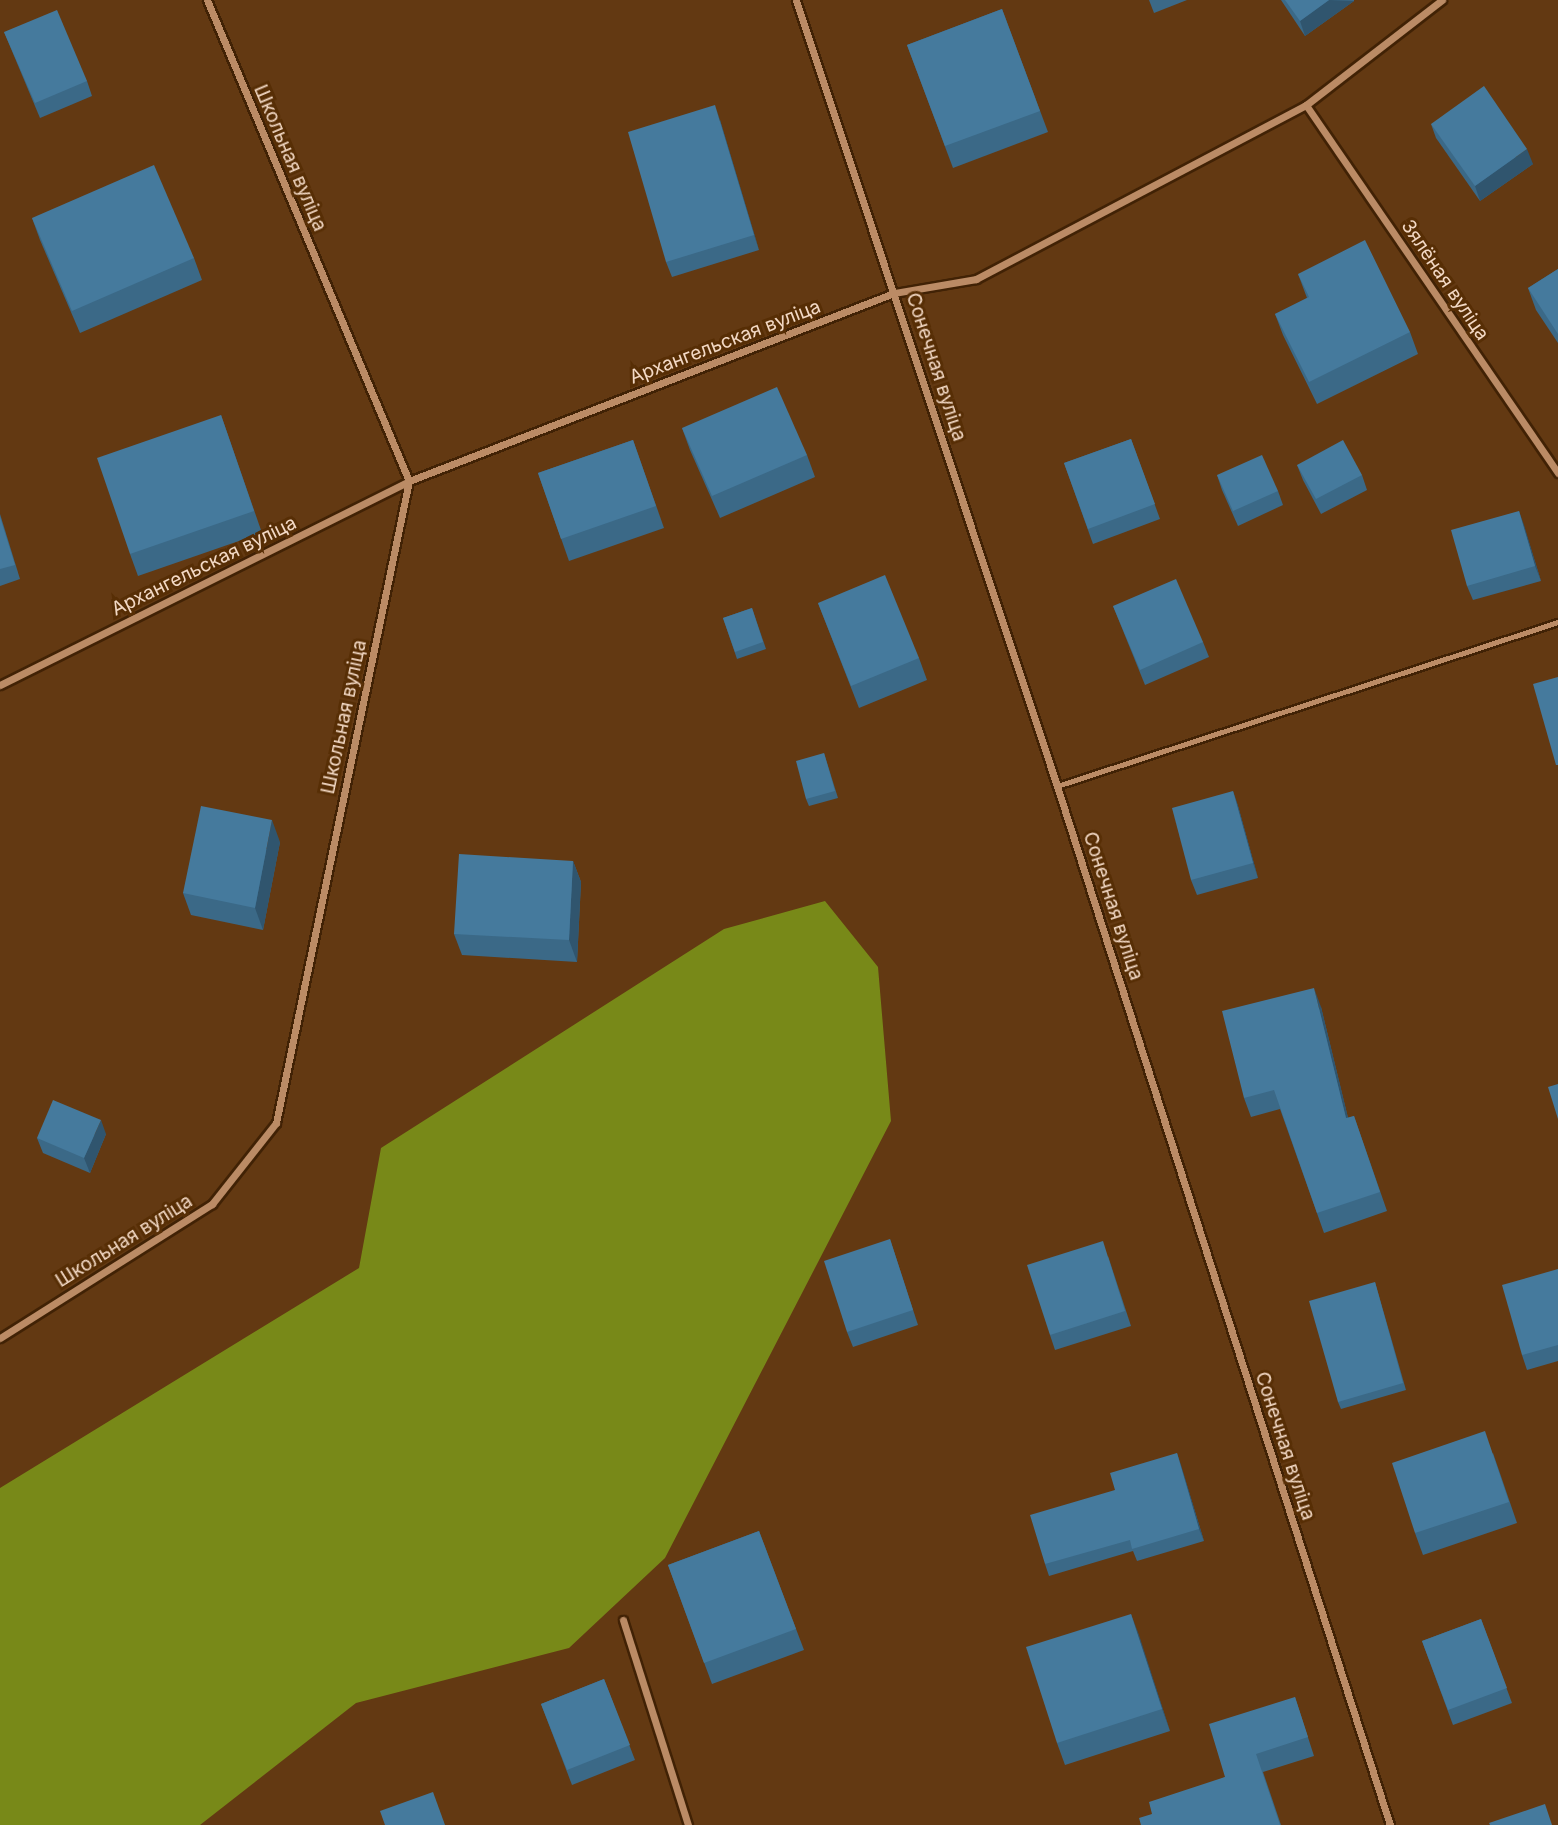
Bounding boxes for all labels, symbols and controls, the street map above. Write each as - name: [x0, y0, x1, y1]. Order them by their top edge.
- street label: Школьная вуліца: [249, 81, 331, 235]
- street label: Зялёная вуліца: [1396, 216, 1494, 344]
- street label: Сонечная вуліца: [901, 290, 971, 444]
- street label: Архангельская вуліца: [626, 295, 824, 389]
- street label: Архангельская вуліца: [108, 511, 300, 621]
- street label: Школьная вуліца: [317, 638, 371, 796]
- street label: Сонечная вуліца: [1078, 829, 1148, 983]
- street label: Школьная вуліца: [51, 1190, 197, 1292]
- street label: Сонечная вуліца: [1250, 1369, 1320, 1523]

